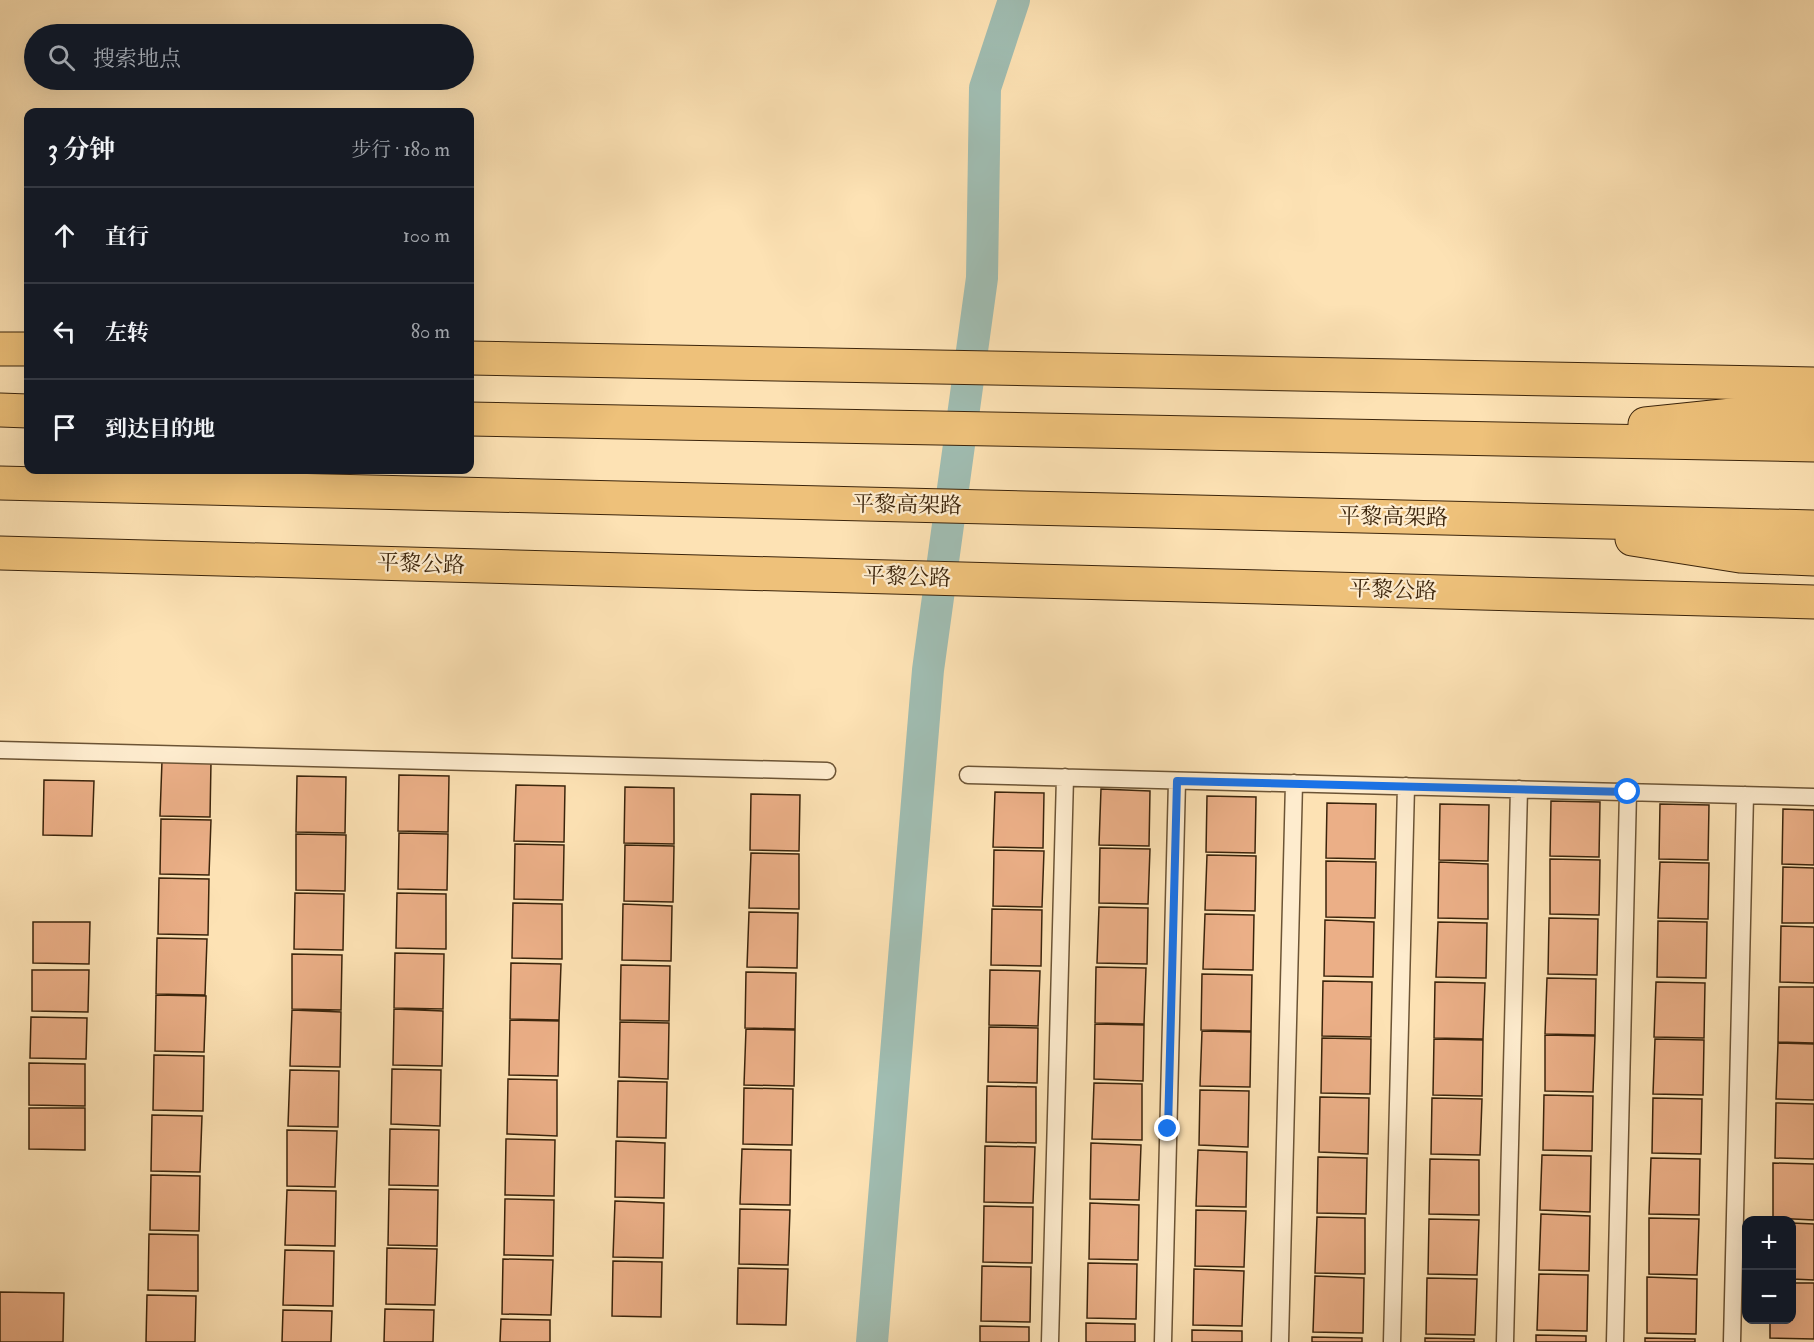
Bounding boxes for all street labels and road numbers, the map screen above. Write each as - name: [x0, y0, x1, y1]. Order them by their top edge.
- street label: 平黎高架路: [852, 490, 962, 520]
- street label: 平黎高架路: [1338, 502, 1448, 532]
- street label: 平黎公路: [377, 548, 465, 580]
- street label: 平黎公路: [863, 561, 951, 593]
- street label: 平黎公路: [1349, 574, 1437, 606]

